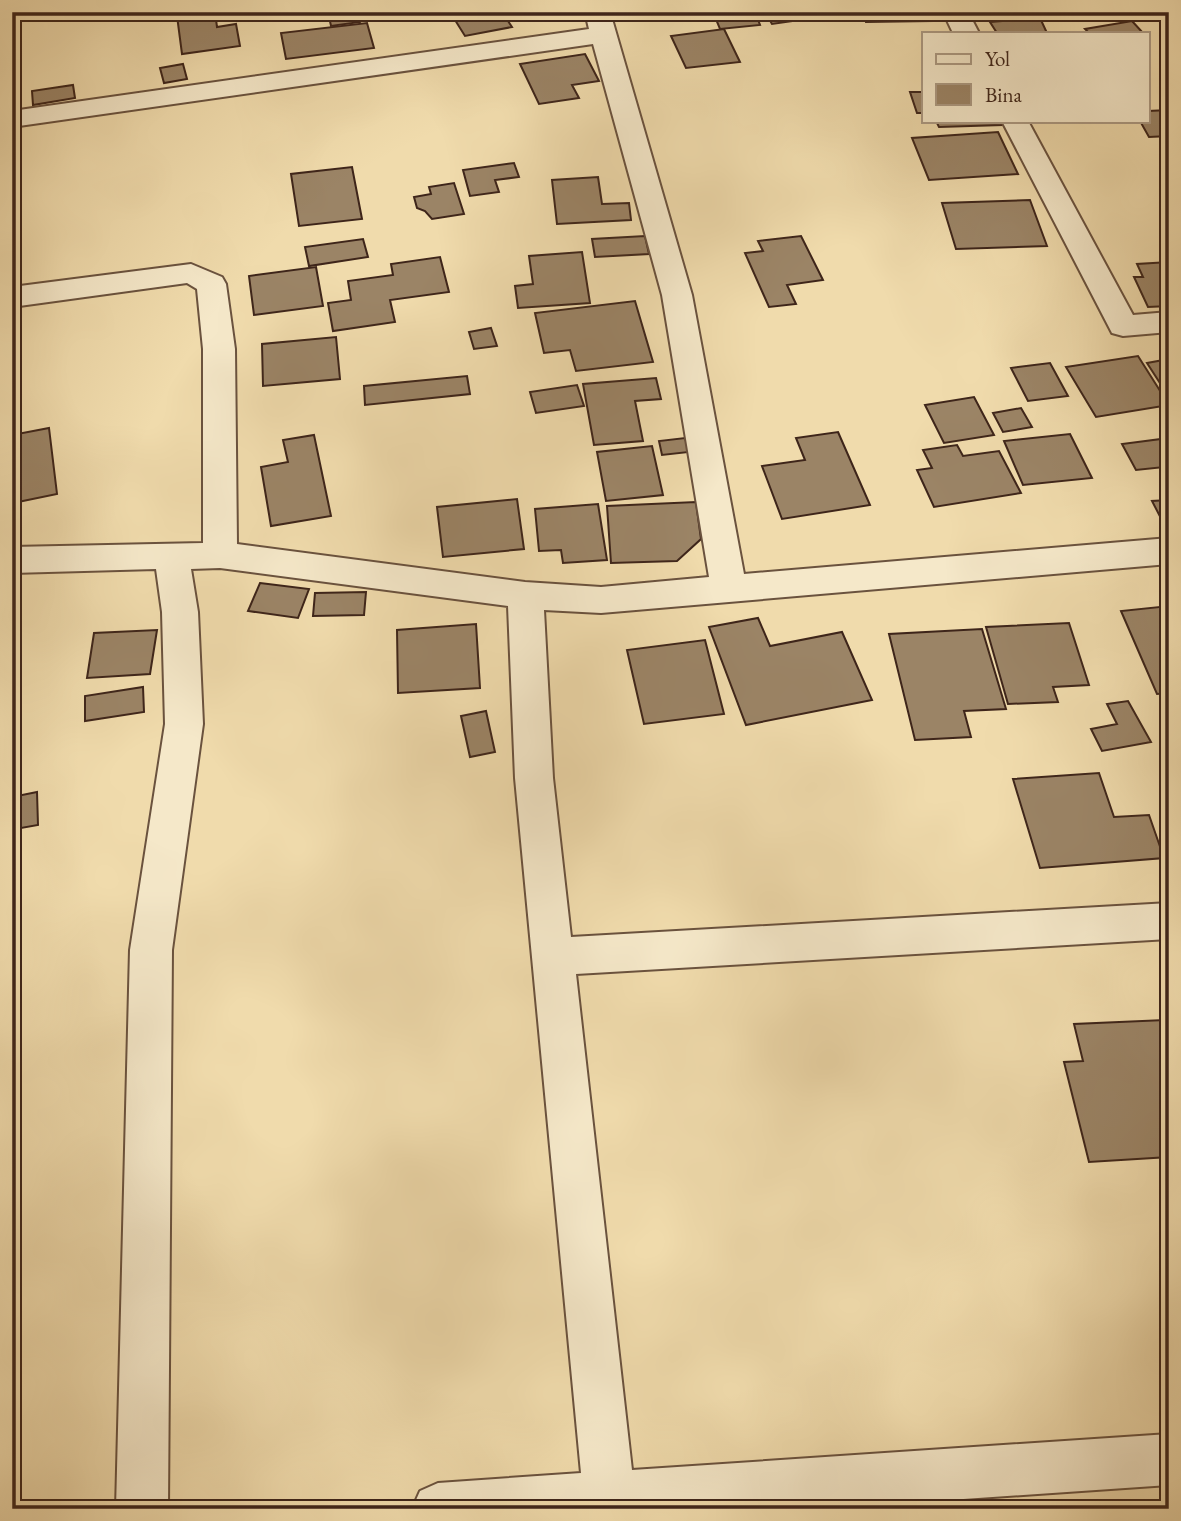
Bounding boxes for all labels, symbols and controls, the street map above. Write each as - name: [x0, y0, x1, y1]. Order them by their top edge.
- legend: [922, 32, 1150, 122]
- text: Yol: [985, 45, 1010, 72]
- text: Bina: [985, 81, 1023, 108]

